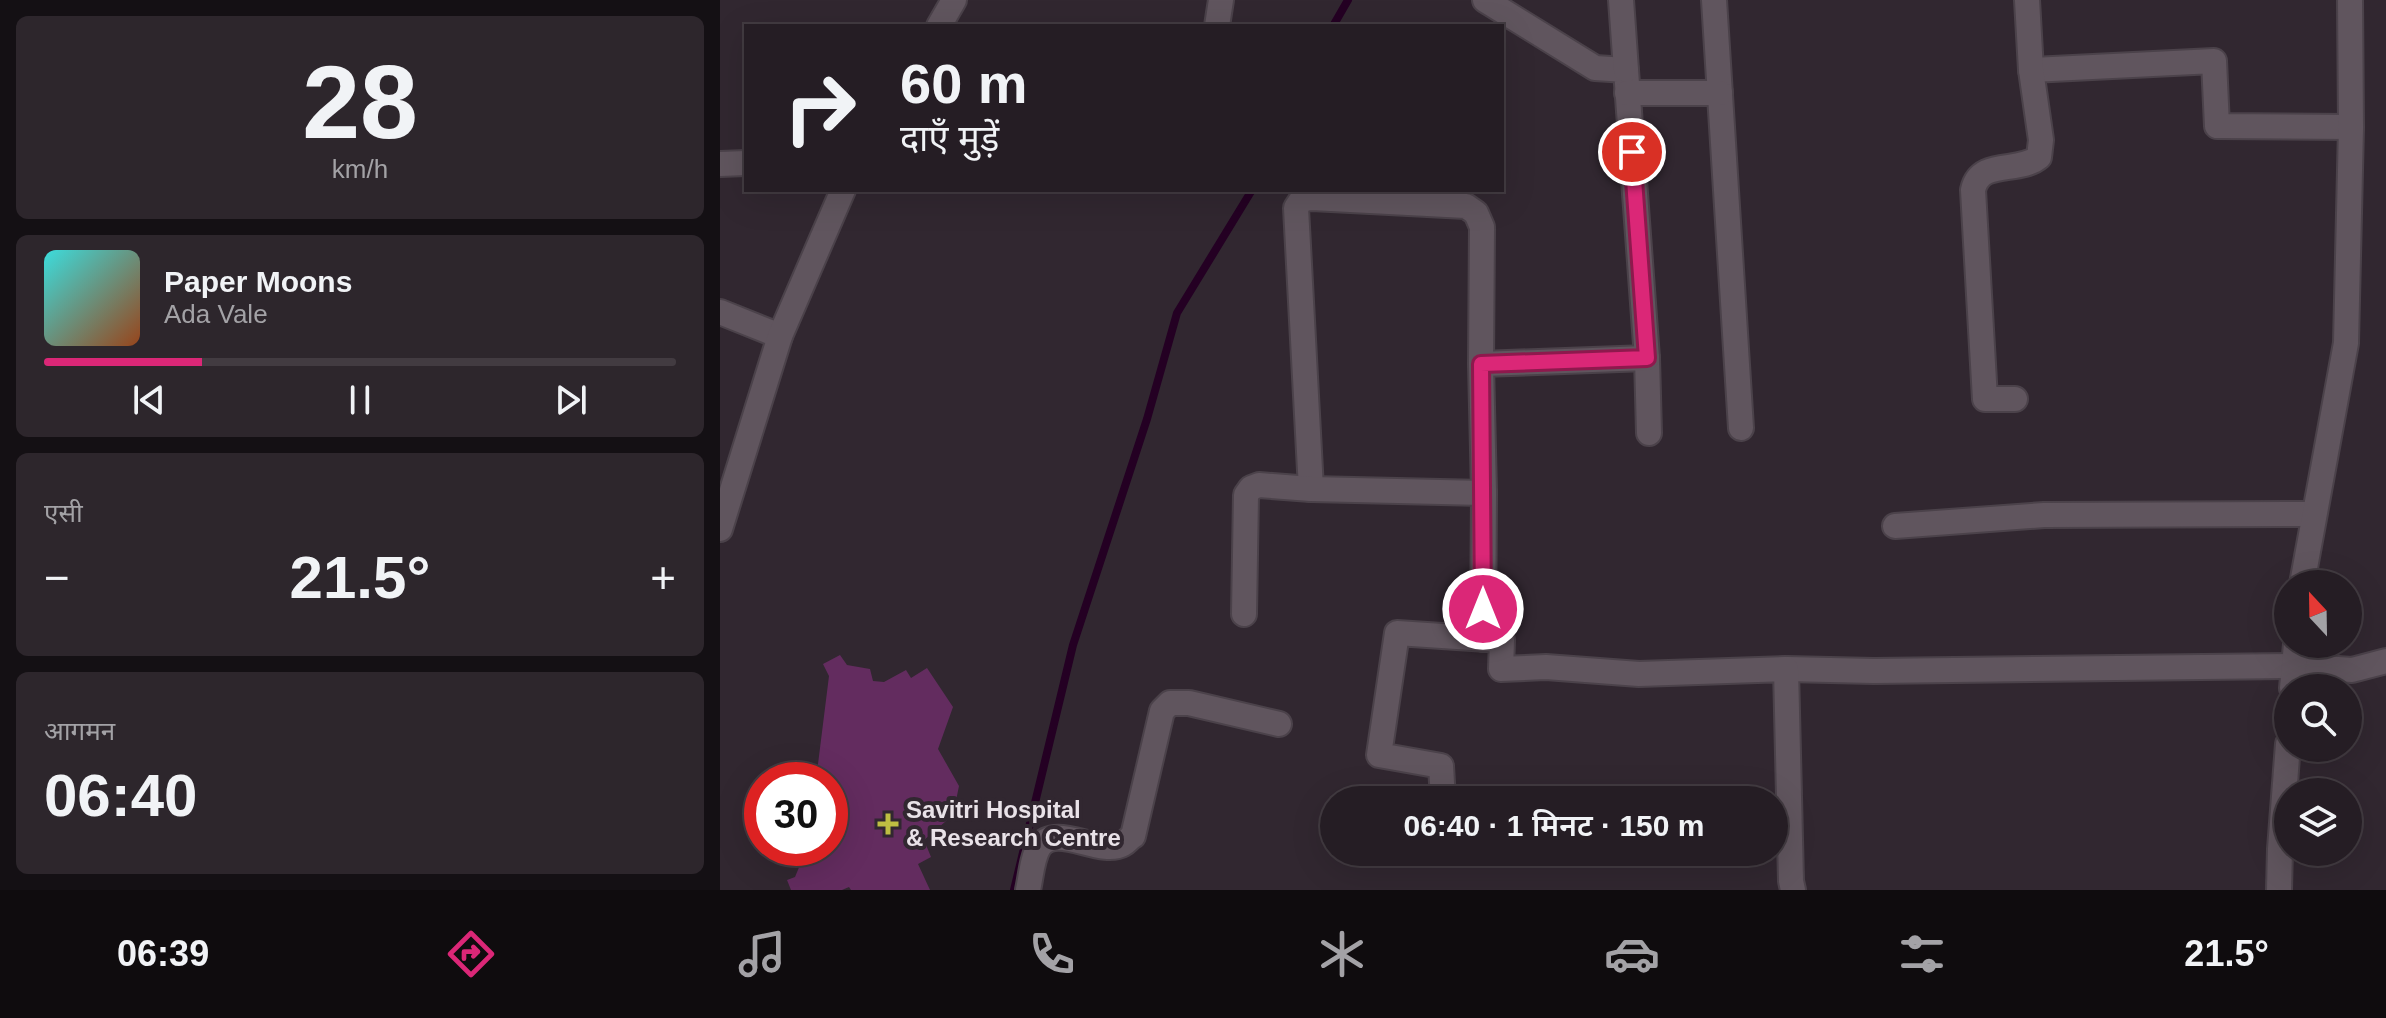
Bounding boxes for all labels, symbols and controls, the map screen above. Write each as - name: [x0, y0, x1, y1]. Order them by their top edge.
- text: 28: [302, 44, 418, 160]
- text: 60 m: [900, 52, 1028, 115]
- icon: right: [768, 56, 872, 160]
- text: दाएँ मुड़ें: [900, 118, 999, 159]
- pin: [1598, 118, 1666, 186]
- icon: arrive: [1610, 130, 1654, 174]
- text: km/h: [332, 154, 388, 184]
- text: Paper Moons: [164, 265, 352, 298]
- text: Ada Vale: [164, 299, 268, 329]
- icon: previous: [127, 378, 171, 422]
- icon: pause: [338, 378, 382, 422]
- icon: next: [549, 378, 593, 422]
- text: एसी: [44, 498, 83, 528]
- text: 21.5°: [290, 544, 430, 611]
- text: −: [44, 553, 70, 602]
- text: +: [650, 553, 676, 602]
- position arrow: [1441, 567, 1525, 651]
- north arrow: [2274, 570, 2362, 658]
- map controls: [2274, 570, 2362, 866]
- button: search: [2274, 674, 2362, 762]
- text: आगमन: [44, 716, 115, 746]
- text: 06:40: [44, 762, 197, 829]
- speed limit sign: 30: [744, 762, 848, 866]
- button: layers: [2274, 778, 2362, 866]
- place label: Savitri Hospital & Research Centre: [906, 796, 1121, 851]
- text: 06:40 · 1 मिनट · 150 m: [1403, 809, 1705, 842]
- marker: Savitri Hospital & Research Centre: [877, 813, 899, 835]
- icon: directions: [443, 926, 499, 982]
- icon: music: [734, 926, 790, 982]
- icon: phone: [1024, 926, 1080, 982]
- icon: climate: [1314, 926, 1370, 982]
- icon: car: [1604, 926, 1660, 982]
- icon: filters: [1894, 926, 1950, 982]
- text: 06:39: [117, 933, 209, 974]
- text: 21.5°: [2184, 933, 2269, 974]

